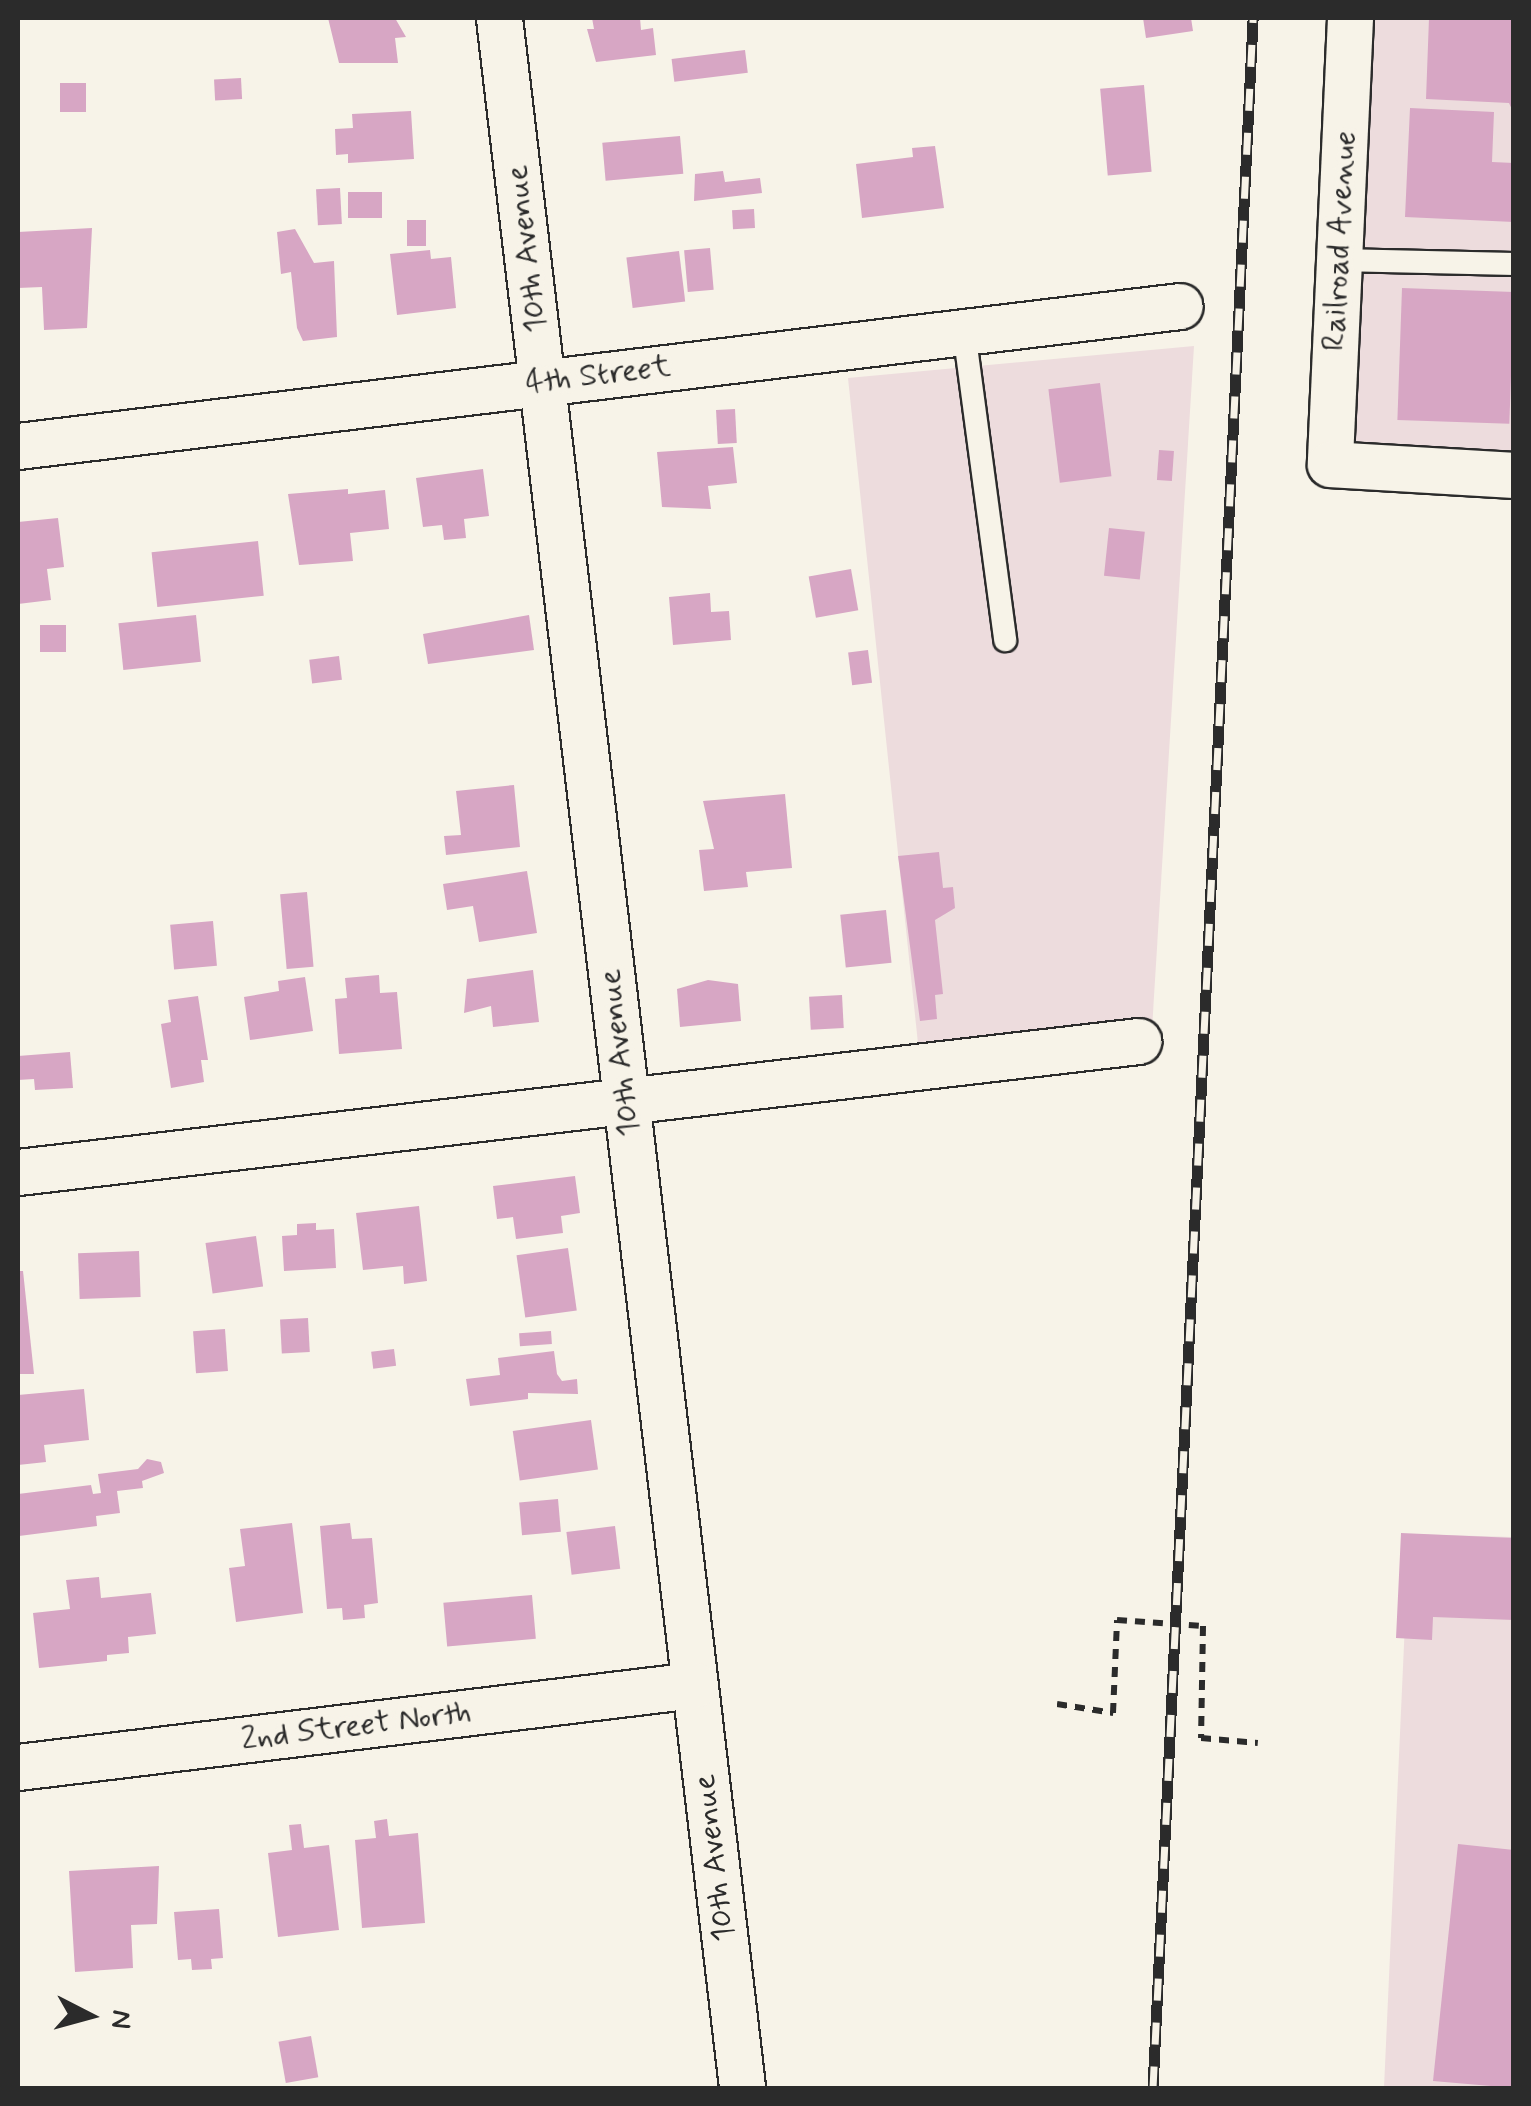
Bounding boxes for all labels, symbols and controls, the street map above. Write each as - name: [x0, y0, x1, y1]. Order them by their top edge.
- street label: Railroad Avenue: [1315, 132, 1365, 350]
- street label: 10th Avenue: [498, 163, 556, 335]
- street label: 4th Street: [523, 347, 673, 403]
- street label: 10th Avenue: [591, 967, 649, 1139]
- street label: 2nd Street North: [239, 1693, 473, 1759]
- street label: 10th Avenue: [686, 1772, 744, 1944]
- north arrow: [40, 1966, 140, 2066]
- text: N: [101, 2008, 140, 2030]

